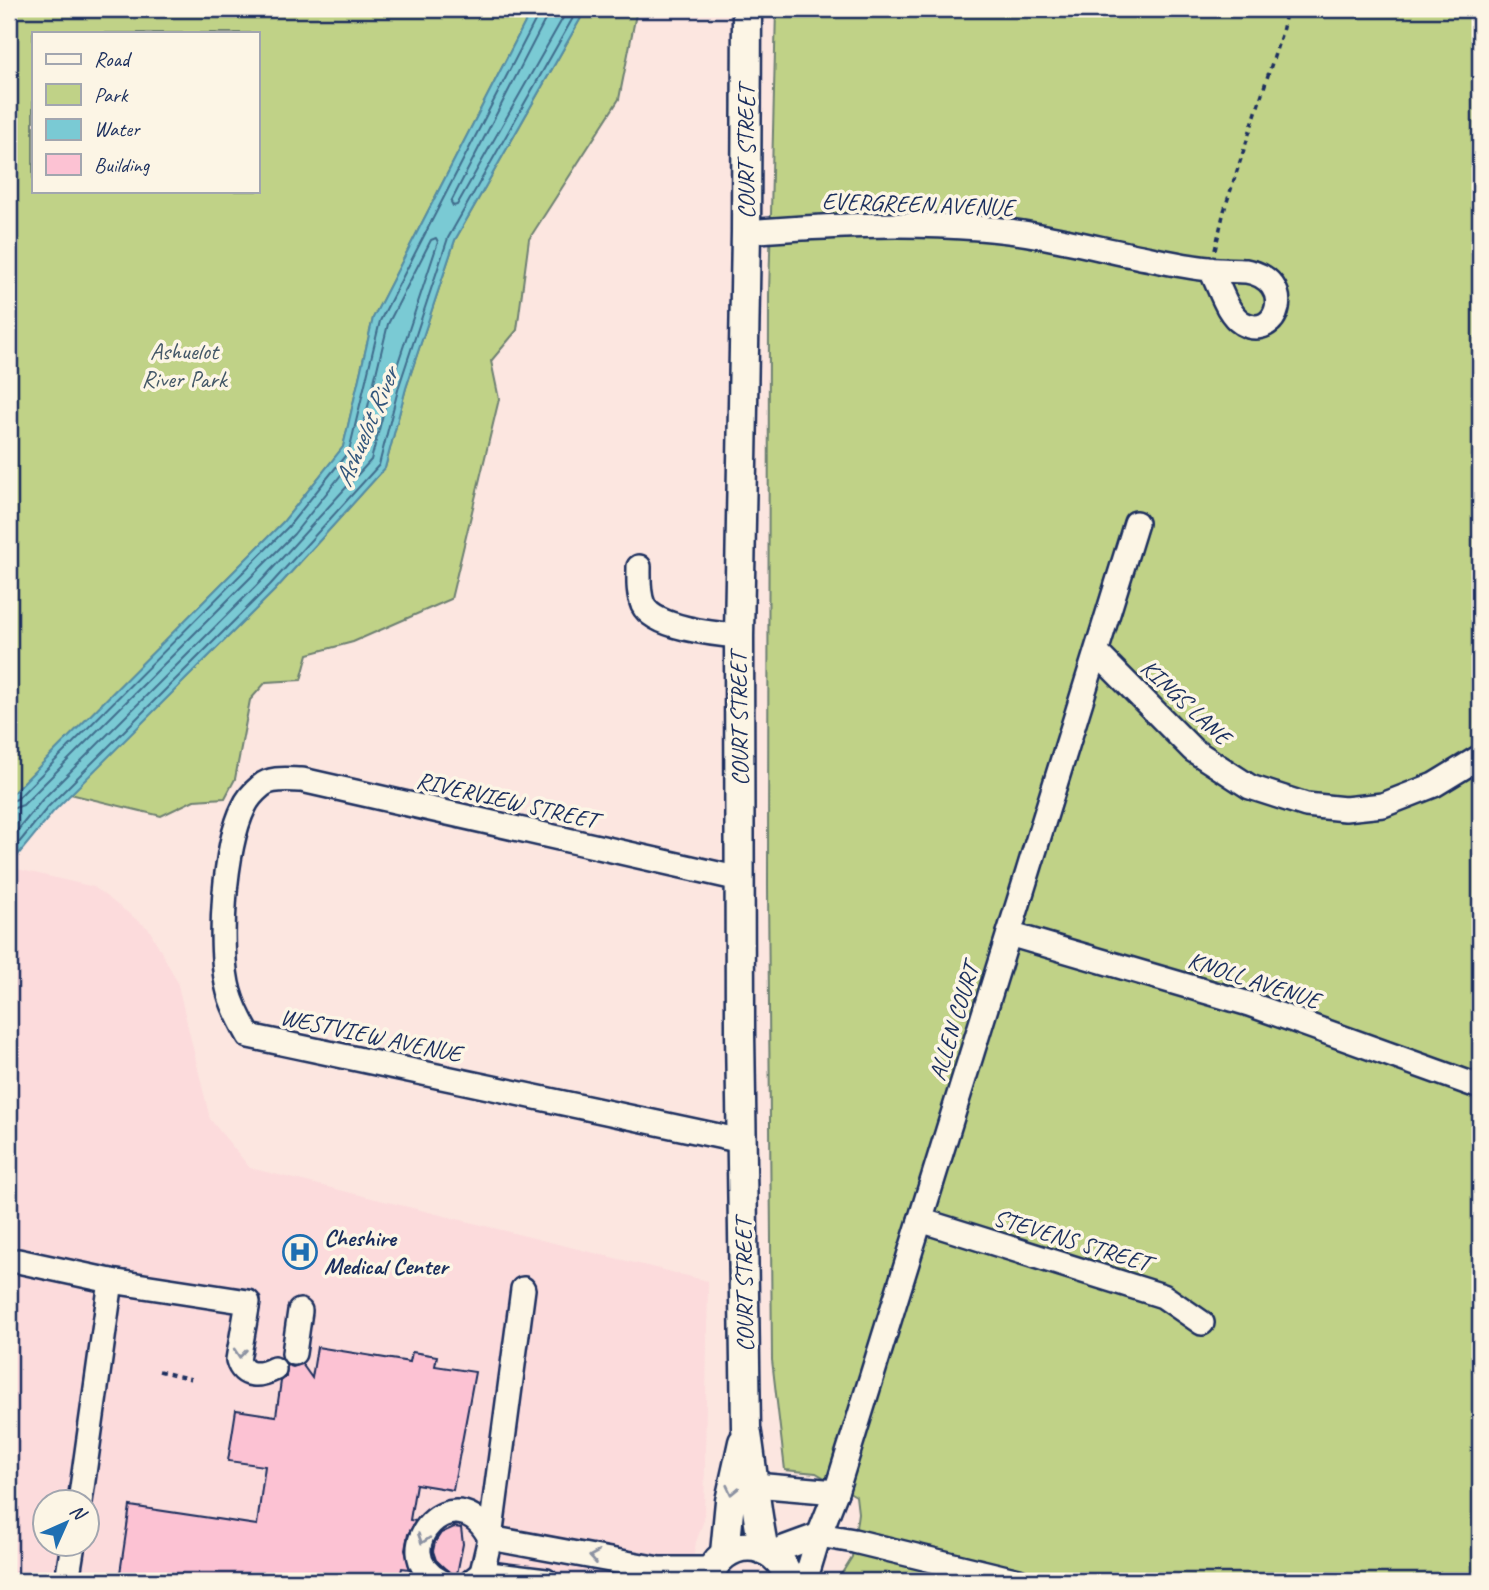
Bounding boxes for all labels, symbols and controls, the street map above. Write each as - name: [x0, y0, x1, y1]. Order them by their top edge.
- legend: [32, 32, 259, 192]
- text: Road: [94, 46, 133, 72]
- street label: COURT STREET: [731, 80, 761, 219]
- text: Park: [94, 82, 129, 108]
- text: Water: [94, 116, 141, 142]
- text: Building: [94, 152, 151, 178]
- street label: EVERGREEN AVENUE: [822, 186, 1017, 222]
- park label: Ashuelot River Park: [141, 336, 229, 394]
- water label: Ashuelot River: [327, 359, 408, 491]
- street label: COURT STREET: [723, 647, 755, 786]
- street label: KINGS LANE: [1135, 653, 1239, 753]
- street label: RIVERVIEW STREET: [414, 765, 606, 837]
- street label: KNOLL AVENUE: [1184, 945, 1326, 1016]
- street label: ALLEN COURT: [922, 954, 988, 1084]
- street label: WESTVIEW AVENUE: [278, 1001, 468, 1070]
- street label: STEVENS STREET: [990, 1202, 1160, 1280]
- street label: COURT STREET: [728, 1213, 760, 1352]
- place label: Cheshire Medical Center: [324, 1223, 450, 1281]
- hospital icon: Cheshire Medical Center: [281, 1233, 319, 1271]
- one-way arrow: [233, 1348, 248, 1359]
- one-way arrow: [726, 1484, 741, 1496]
- north arrow: [32, 1488, 102, 1558]
- text: N: [65, 1499, 92, 1527]
- one-way arrow: [417, 1533, 431, 1545]
- one-way arrow: [588, 1550, 600, 1565]

